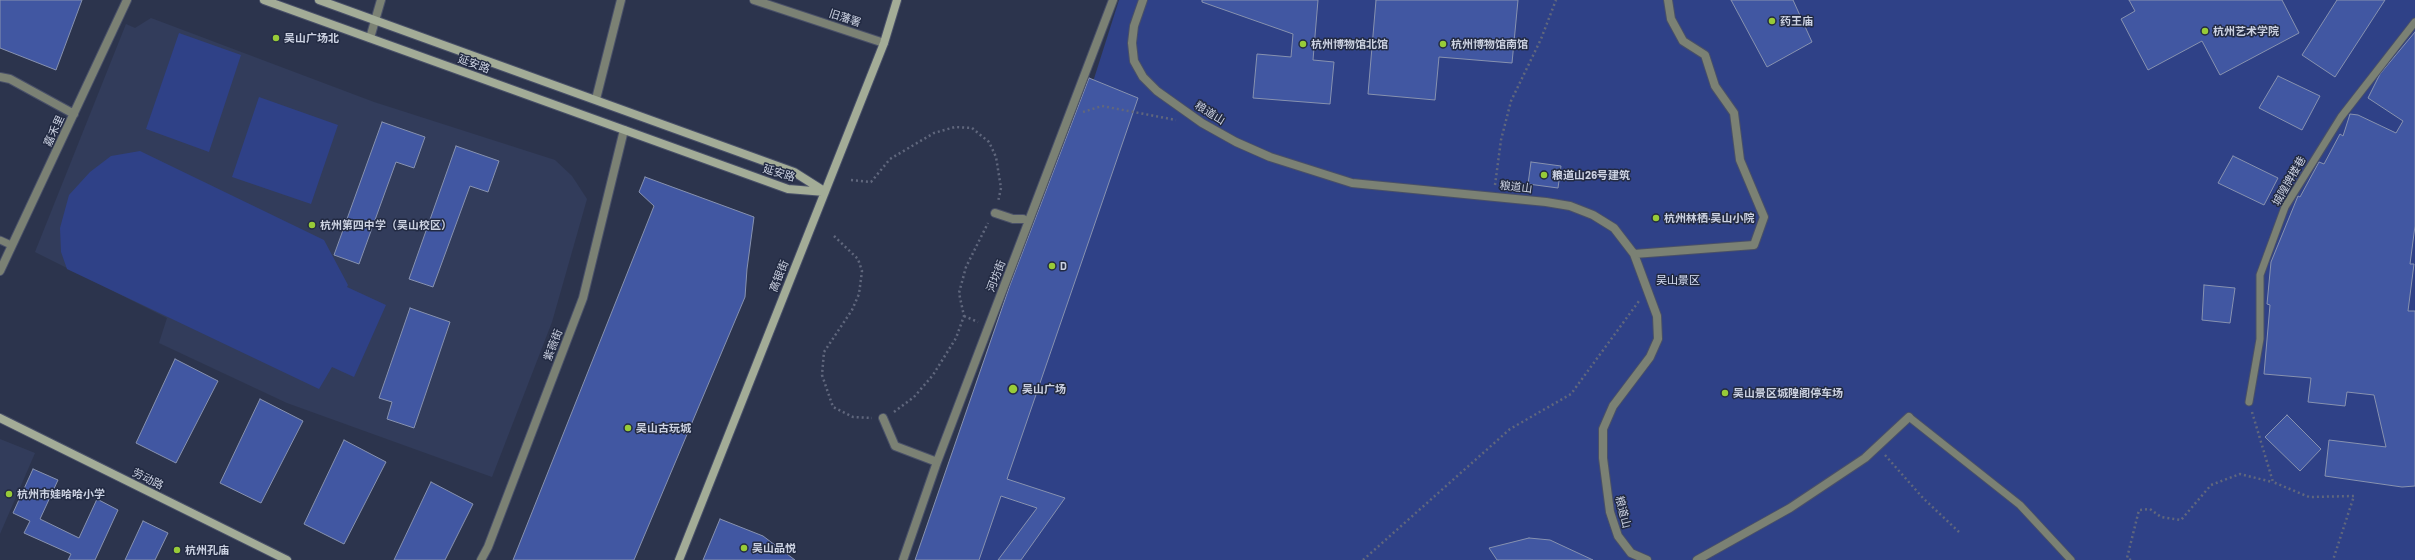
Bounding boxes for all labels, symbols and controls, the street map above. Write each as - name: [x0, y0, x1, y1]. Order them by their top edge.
- street label: 旧藩署: [827, 7, 863, 29]
- place label: 药王庙: [1780, 14, 1813, 28]
- marker: 药王庙: [1767, 16, 1777, 26]
- place label: 杭州艺术学院: [2213, 24, 2279, 38]
- marker: 杭州艺术学院: [2200, 26, 2210, 36]
- place label: 吴山广场北: [284, 31, 339, 45]
- marker: 吴山广场北: [271, 33, 281, 43]
- place label: 杭州博物馆北馆: [1311, 37, 1388, 51]
- place label: 杭州博物馆南馆: [1451, 37, 1528, 51]
- marker: 杭州博物馆北馆: [1298, 39, 1308, 49]
- marker: 杭州博物馆南馆: [1438, 39, 1448, 49]
- street label: 延安路: [456, 52, 492, 76]
- street label: 粮道山: [1193, 99, 1227, 127]
- street label: 嘉禾里: [41, 113, 67, 149]
- street label: 城隍牌楼巷: [2270, 154, 2308, 208]
- street label: 延安路: [761, 162, 797, 184]
- place label: 粮道山26号建筑: [1552, 168, 1630, 182]
- marker: 粮道山26号建筑: [1539, 170, 1549, 180]
- street label: 粮道山: [1499, 178, 1533, 196]
- place label: 杭州林栖·吴山小院: [1664, 211, 1755, 225]
- marker: 杭州林栖·吴山小院: [1651, 213, 1661, 223]
- place label: 杭州第四中学（吴山校区）: [320, 218, 452, 232]
- marker: 杭州第四中学（吴山校区）: [307, 220, 317, 230]
- street label: 高银街: [767, 258, 791, 294]
- street label: 河坊街: [984, 258, 1008, 294]
- place label: D: [1060, 259, 1067, 273]
- marker: D: [1047, 261, 1057, 271]
- park label: 吴山景区: [1656, 273, 1700, 287]
- street label: 紫薇街: [541, 327, 565, 363]
- place label: 吴山广场: [1022, 382, 1066, 396]
- marker: 吴山广场: [1007, 383, 1019, 395]
- place label: 吴山景区城隍阁停车场: [1733, 386, 1843, 400]
- marker: 吴山景区城隍阁停车场: [1720, 388, 1730, 398]
- place label: 吴山古玩城: [636, 421, 691, 435]
- marker: 吴山古玩城: [623, 423, 633, 433]
- street label: 劳动路: [130, 466, 166, 492]
- place label: 杭州市娃哈哈小学: [17, 487, 105, 501]
- marker: 杭州市娃哈哈小学: [4, 489, 14, 499]
- street label: 粮道山: [1613, 494, 1633, 530]
- place label: 吴山品悦: [752, 541, 796, 555]
- place label: 杭州孔庙: [185, 543, 229, 557]
- marker: 吴山品悦: [739, 543, 749, 553]
- marker: 杭州孔庙: [172, 545, 182, 555]

